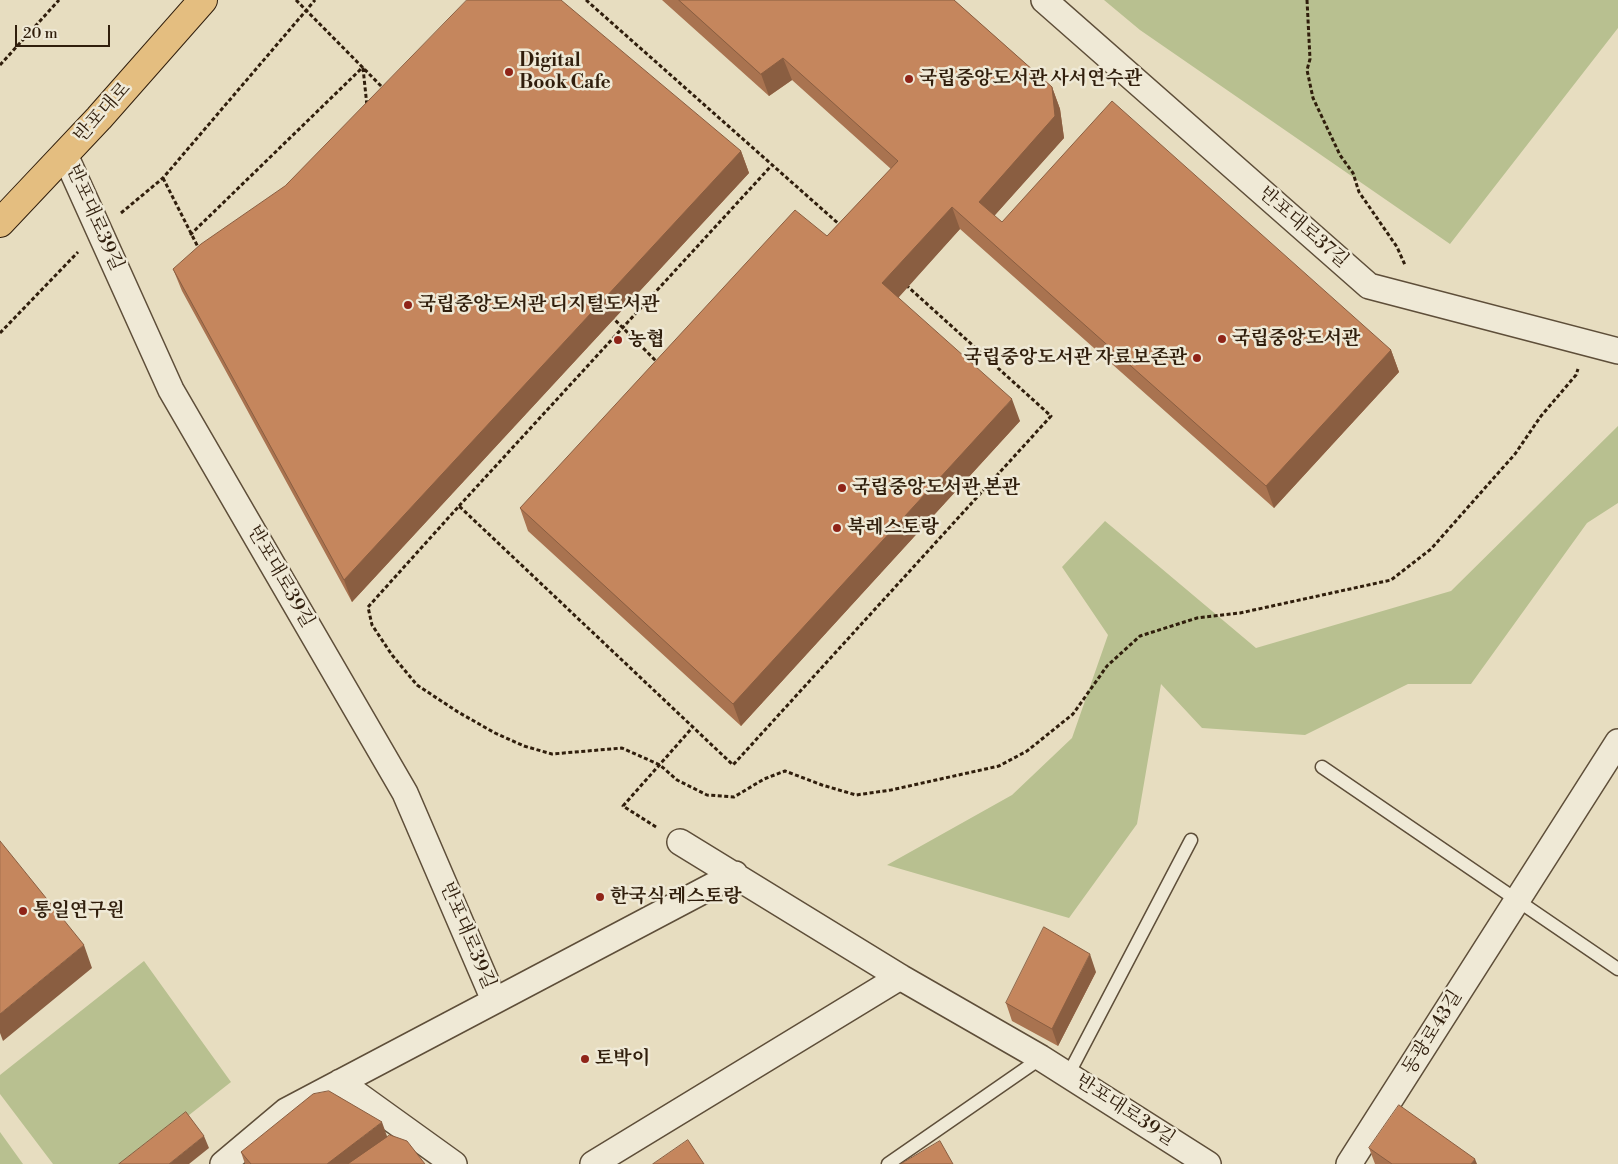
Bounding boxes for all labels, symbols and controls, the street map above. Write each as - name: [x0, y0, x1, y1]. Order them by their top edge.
- scale bar: [18, 15, 112, 47]
- text: 20 m: [23, 24, 58, 43]
- place label: Digital Book Cafe: [519, 50, 611, 94]
- marker: Digital Book Cafe: [503, 66, 515, 78]
- place label: 국립중앙도서관 사서연수관: [919, 68, 1142, 90]
- marker: 국립중앙도서관 사서연수관: [903, 73, 915, 85]
- street label: 반포대로: [70, 78, 136, 148]
- street label: 반포대로39길: [60, 161, 128, 275]
- street label: 반포대로37길: [1253, 183, 1353, 273]
- place label: 국립중앙도서관 디지털도서관: [418, 294, 660, 316]
- marker: 국립중앙도서관 디지털도서관: [402, 299, 414, 311]
- place label: 국립중앙도서관: [1232, 328, 1360, 350]
- place label: 농협: [628, 329, 665, 351]
- marker: 국립중앙도서관: [1216, 333, 1228, 345]
- marker: 농협: [612, 334, 624, 346]
- place label: 국립중앙도서관 자료보존관: [964, 347, 1187, 369]
- marker: 국립중앙도서관 자료보존관: [1191, 352, 1203, 364]
- place label: 국립중앙도서관 본관: [852, 477, 1020, 499]
- marker: 국립중앙도서관 본관: [836, 482, 848, 494]
- place label: 북레스토랑: [847, 517, 939, 539]
- street label: 반포대로39길: [242, 522, 318, 632]
- marker: 북레스토랑: [831, 522, 843, 534]
- street label: 반포대로39길: [434, 879, 500, 993]
- place label: 한국식 레스토랑: [610, 886, 742, 908]
- marker: 한국식 레스토랑: [594, 891, 606, 903]
- place label: 통일연구원: [33, 900, 125, 922]
- marker: 통일연구원: [17, 905, 29, 917]
- street label: 동광로43길: [1398, 987, 1468, 1079]
- place label: 토박이: [595, 1048, 650, 1070]
- marker: 토박이: [579, 1053, 591, 1065]
- street label: 반포대로39길: [1071, 1070, 1179, 1152]

